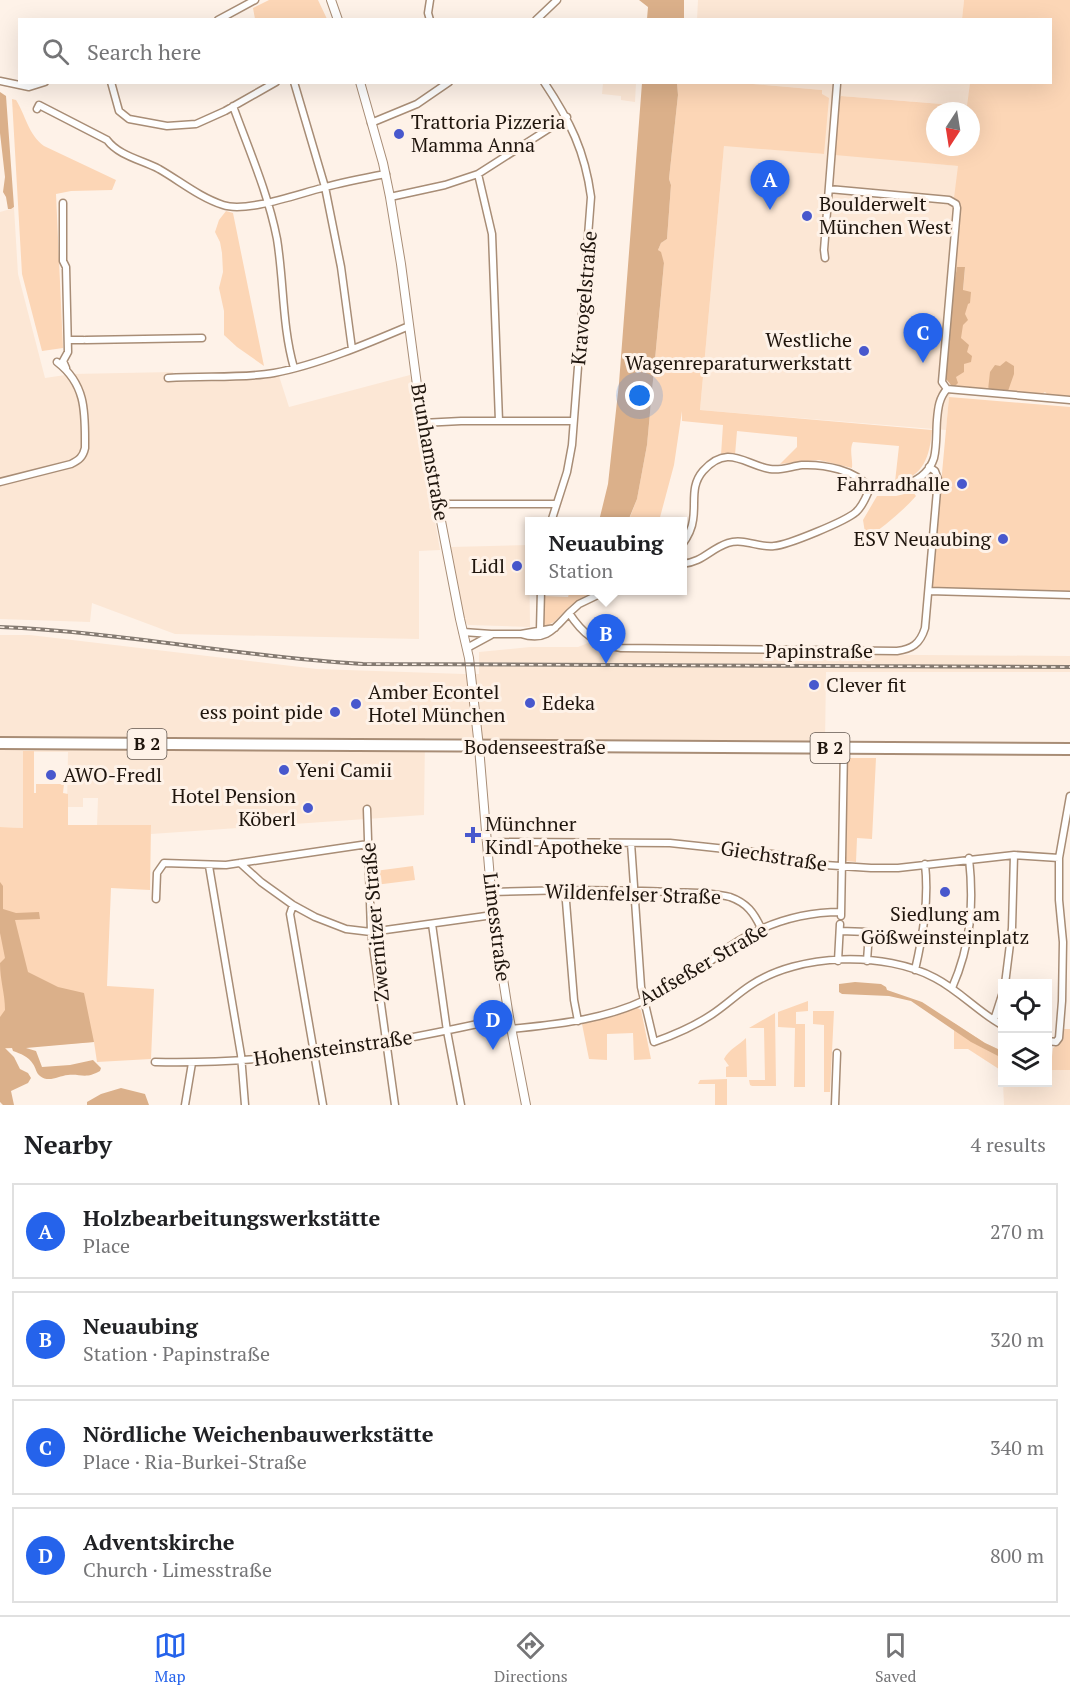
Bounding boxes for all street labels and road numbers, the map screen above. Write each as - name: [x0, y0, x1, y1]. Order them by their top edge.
- street label: Kravogelstraße: [564, 230, 603, 366]
- street label: Brunhamstraße: [405, 381, 456, 523]
- street label: Papinstraße: [765, 637, 873, 664]
- road number: B 2: [128, 729, 166, 759]
- street label: Bodenseestraße: [464, 733, 606, 760]
- road number: B 2: [810, 733, 850, 763]
- street label: Giechstraße: [719, 834, 829, 877]
- street label: Zwernitzer Straße: [354, 841, 395, 1003]
- street label: Limesstraße: [477, 871, 518, 983]
- street label: Wildenfelser Straße: [544, 877, 722, 910]
- street label: Aufseßer Straße: [633, 916, 772, 1011]
- street label: Hohensteinstraße: [252, 1023, 414, 1072]

